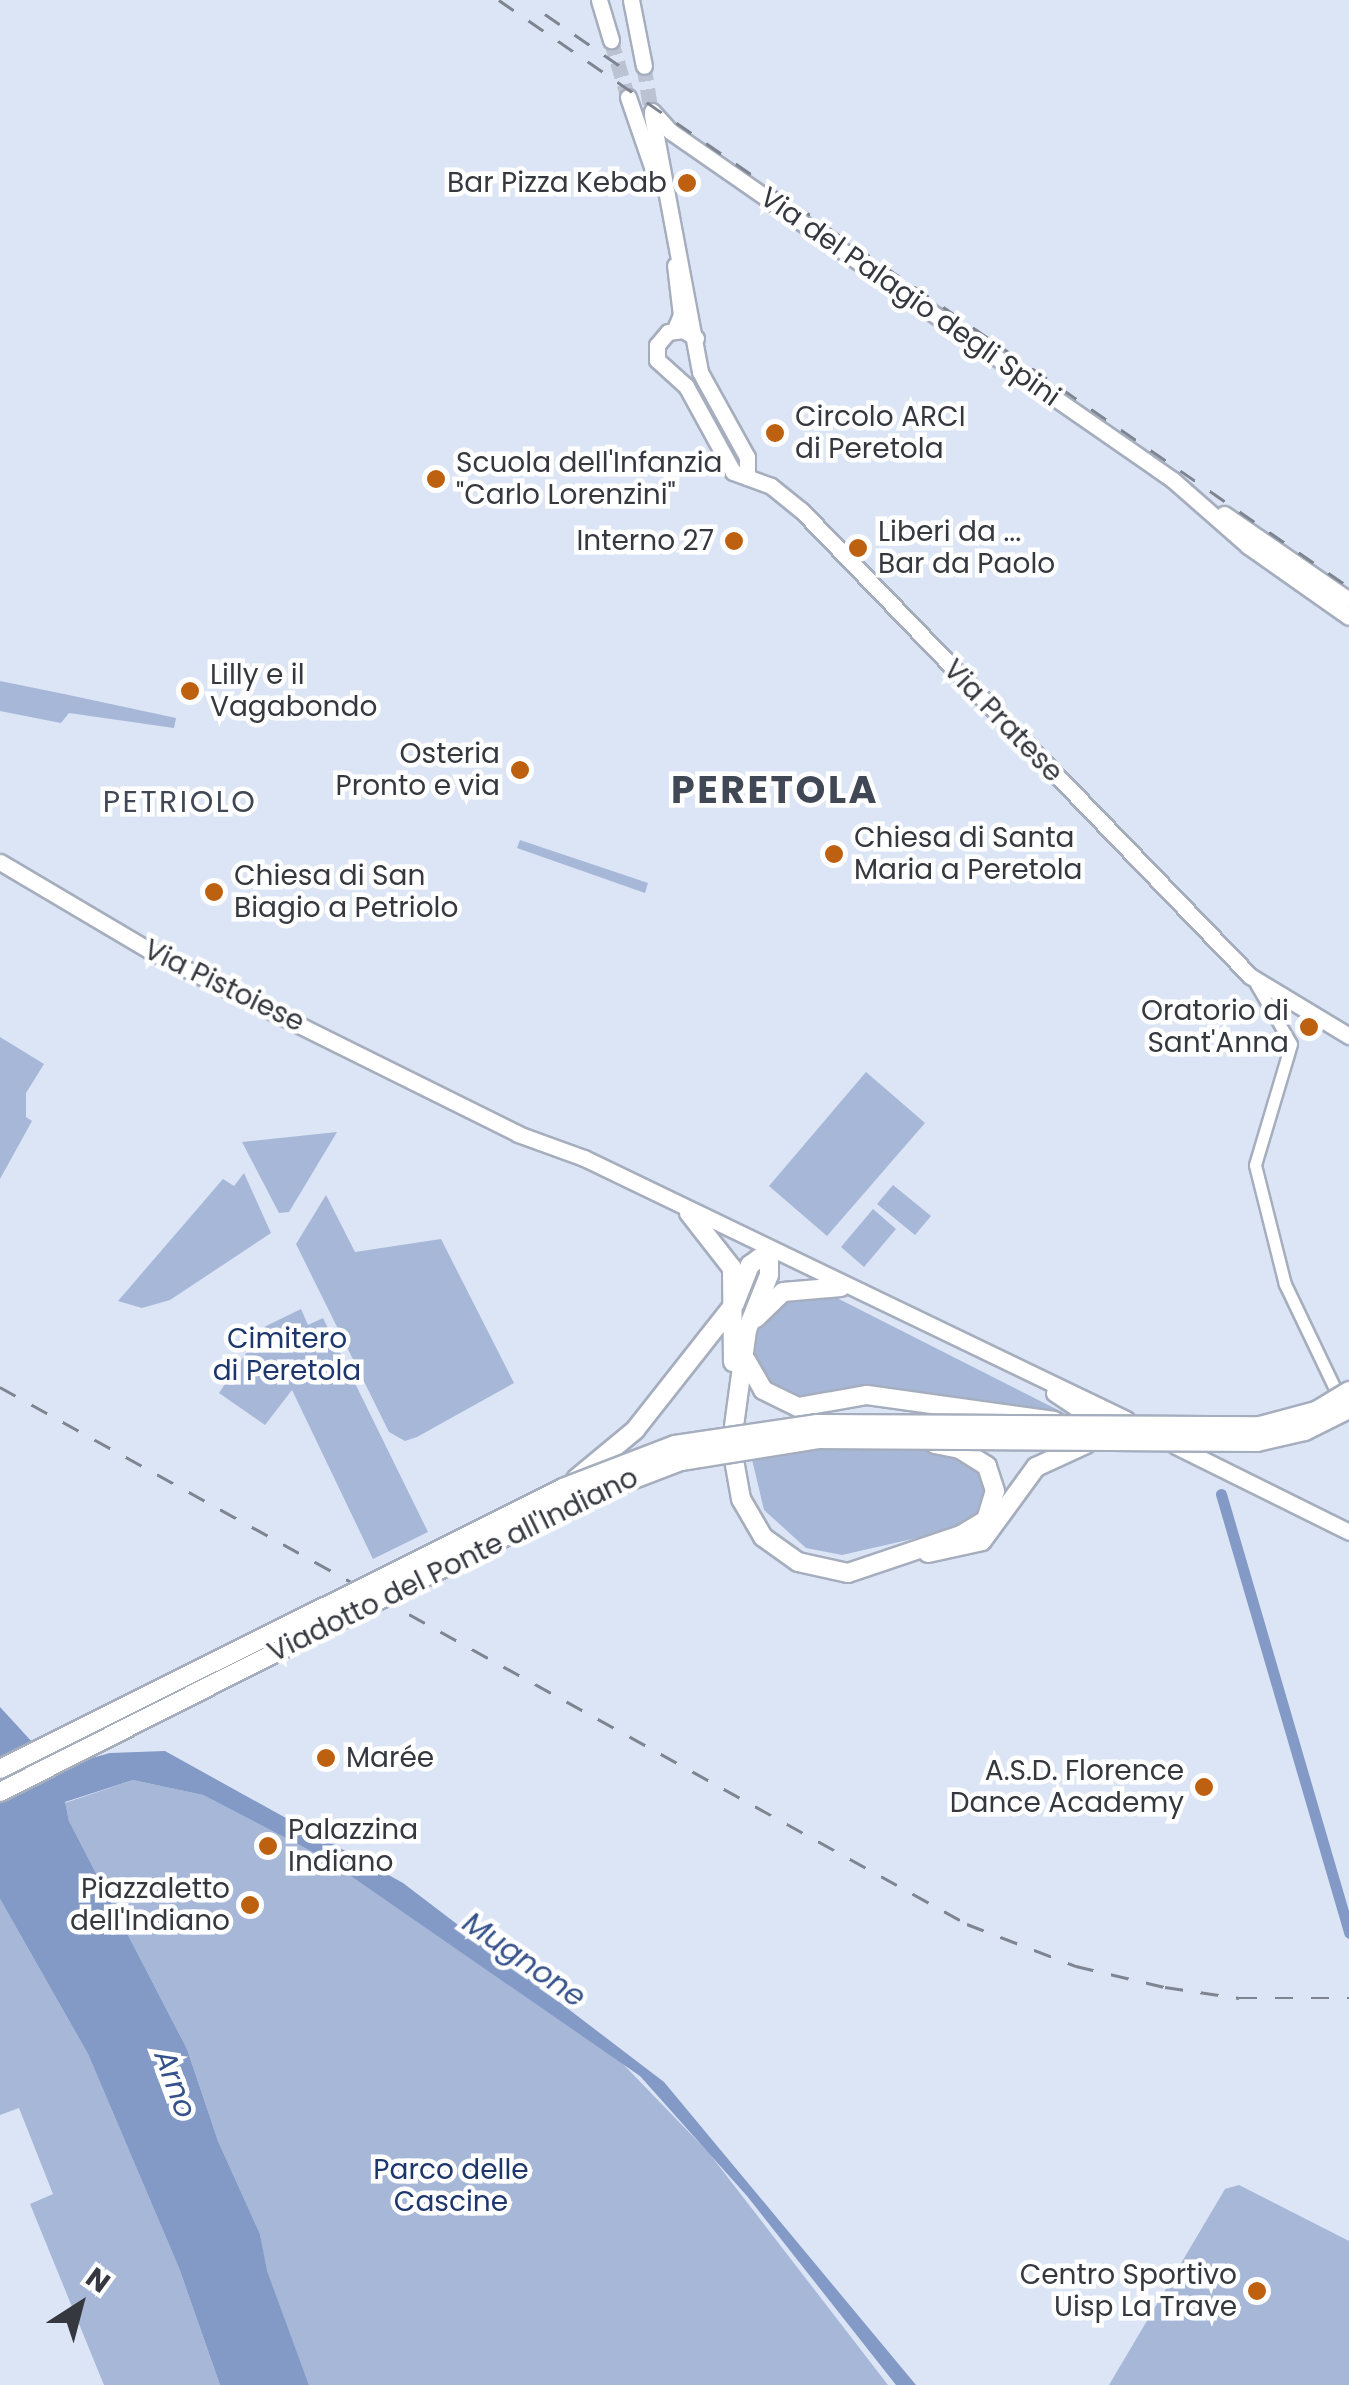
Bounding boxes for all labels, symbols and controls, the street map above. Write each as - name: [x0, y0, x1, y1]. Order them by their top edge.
- place label: Bar Pizza Kebab: [447, 166, 667, 200]
- marker: Bar Pizza Kebab: [676, 172, 698, 194]
- street label: Via del Palagio degli Spini: [754, 180, 1066, 414]
- place label: Circolo ARCI di Peretola: [795, 400, 966, 466]
- marker: Circolo ARCI di Peretola: [764, 422, 786, 444]
- place label: Scuola dell'Infanzia "Carlo Lorenzini": [456, 446, 723, 512]
- marker: Scuola dell'Infanzia "Carlo Lorenzini": [425, 468, 447, 490]
- place label: Liberi da ... Bar da Paolo: [878, 515, 1055, 581]
- place label: Interno 27: [576, 524, 714, 558]
- marker: Interno 27: [723, 530, 745, 552]
- marker: Liberi da ... Bar da Paolo: [847, 537, 869, 559]
- street label: Via Pratese: [936, 653, 1070, 789]
- place label: Lilly e il Vagabondo: [210, 658, 377, 724]
- marker: Lilly e il Vagabondo: [179, 680, 201, 702]
- place label: Osteria Pronto e via: [336, 737, 500, 803]
- marker: Osteria Pronto e via: [509, 759, 531, 781]
- district label: PERETOLA: [671, 767, 879, 813]
- district label: PETRIOLO: [103, 784, 257, 820]
- place label: Chiesa di Santa Maria a Peretola: [854, 821, 1082, 887]
- marker: Chiesa di Santa Maria a Peretola: [823, 843, 845, 865]
- place label: Chiesa di San Biagio a Petriolo: [234, 859, 458, 925]
- marker: Chiesa di San Biagio a Petriolo: [203, 881, 225, 903]
- street label: Via Pistoiese: [138, 933, 310, 1039]
- place label: Oratorio di Sant'Anna: [1141, 994, 1289, 1060]
- marker: Oratorio di Sant'Anna: [1298, 1016, 1320, 1038]
- park label: Cimitero di Peretola: [213, 1322, 361, 1388]
- street label: Viadotto del Ponte all'Indiano: [262, 1461, 644, 1669]
- place label: Marée: [346, 1741, 434, 1775]
- marker: Marée: [315, 1747, 337, 1769]
- place label: A.S.D. Florence Dance Academy: [950, 1754, 1184, 1820]
- marker: A.S.D. Florence Dance Academy: [1193, 1776, 1215, 1798]
- place label: Palazzina Indiano: [288, 1813, 418, 1879]
- marker: Palazzina Indiano: [257, 1835, 279, 1857]
- place label: Piazzaletto dell'Indiano: [70, 1872, 230, 1938]
- marker: Piazzaletto dell'Indiano: [239, 1894, 261, 1916]
- water label: Mugnone: [456, 1905, 592, 2015]
- water label: Arno: [146, 2045, 204, 2123]
- park label: Parco delle Cascine: [373, 2153, 529, 2219]
- north arrow: [30, 2255, 130, 2355]
- text: N: [78, 2258, 118, 2302]
- place label: Centro Sportivo Uisp La Trave: [1020, 2258, 1237, 2324]
- marker: Centro Sportivo Uisp La Trave: [1246, 2280, 1268, 2302]

